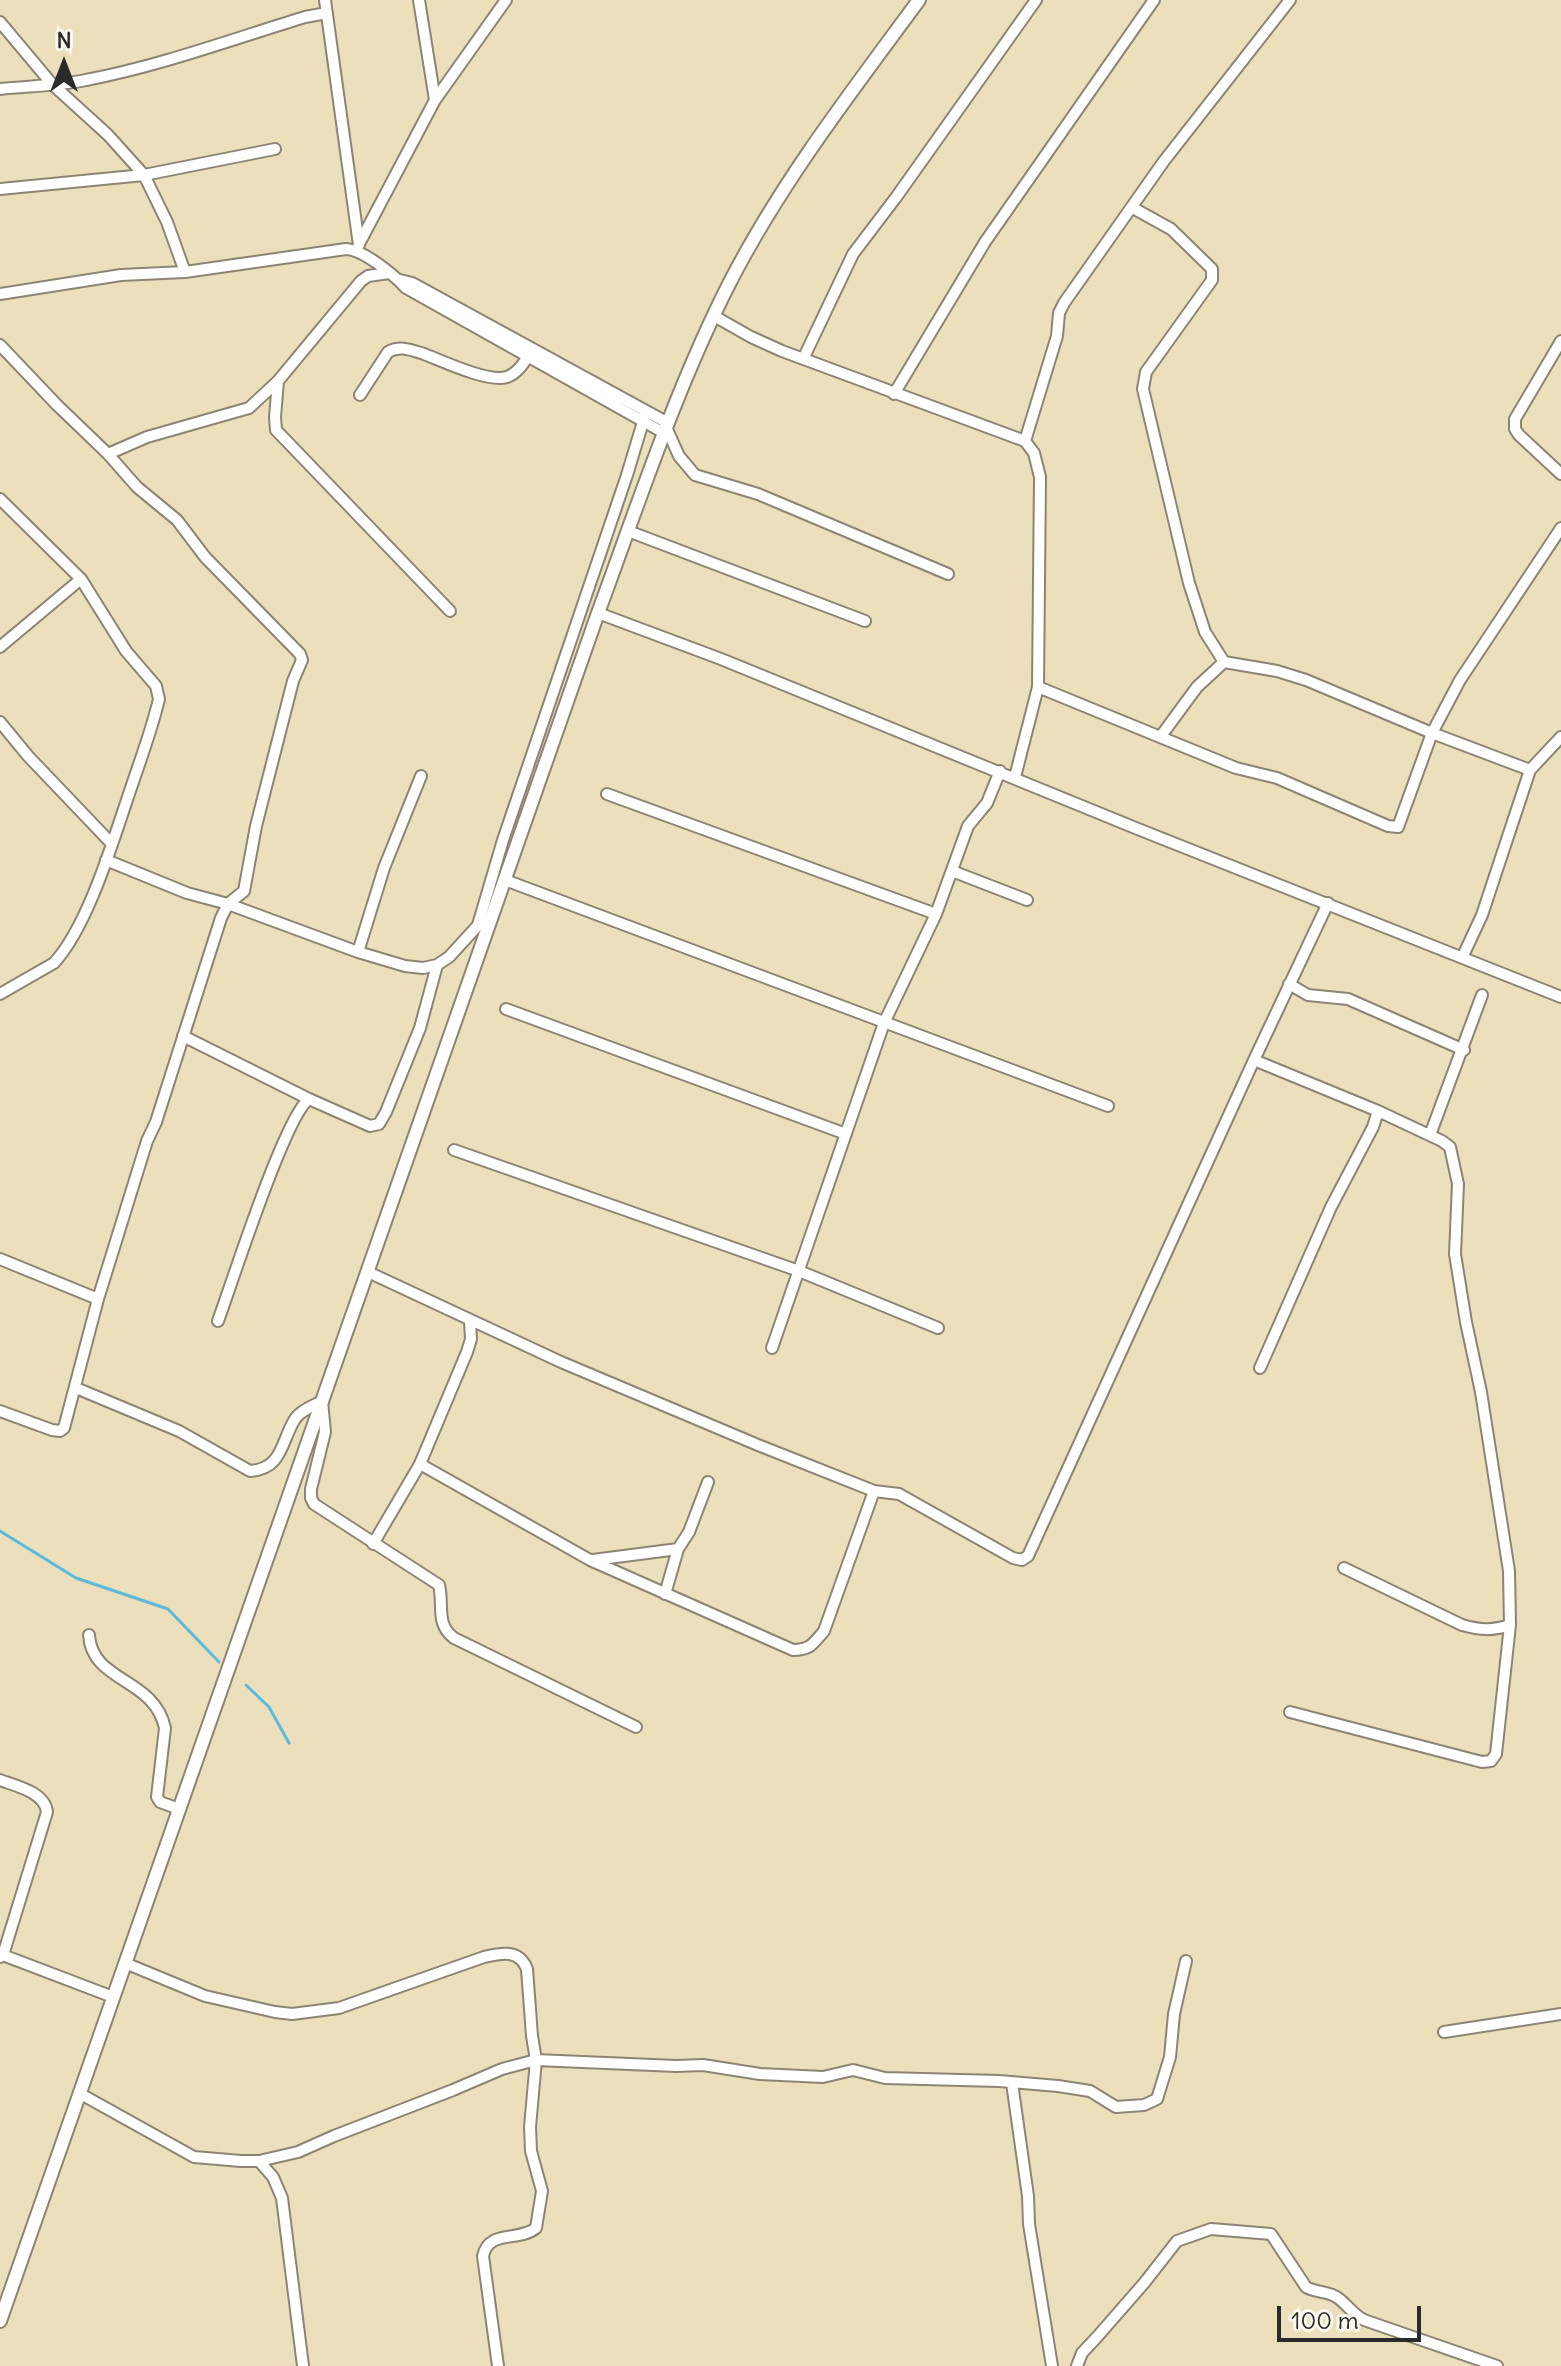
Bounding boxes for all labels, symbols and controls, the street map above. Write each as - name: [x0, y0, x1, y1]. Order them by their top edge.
- north arrow: [24, 24, 104, 104]
- text: N: [56, 26, 72, 54]
- scale bar: [1281, 2290, 1425, 2340]
- text: 100 m: [1291, 2305, 1359, 2335]

